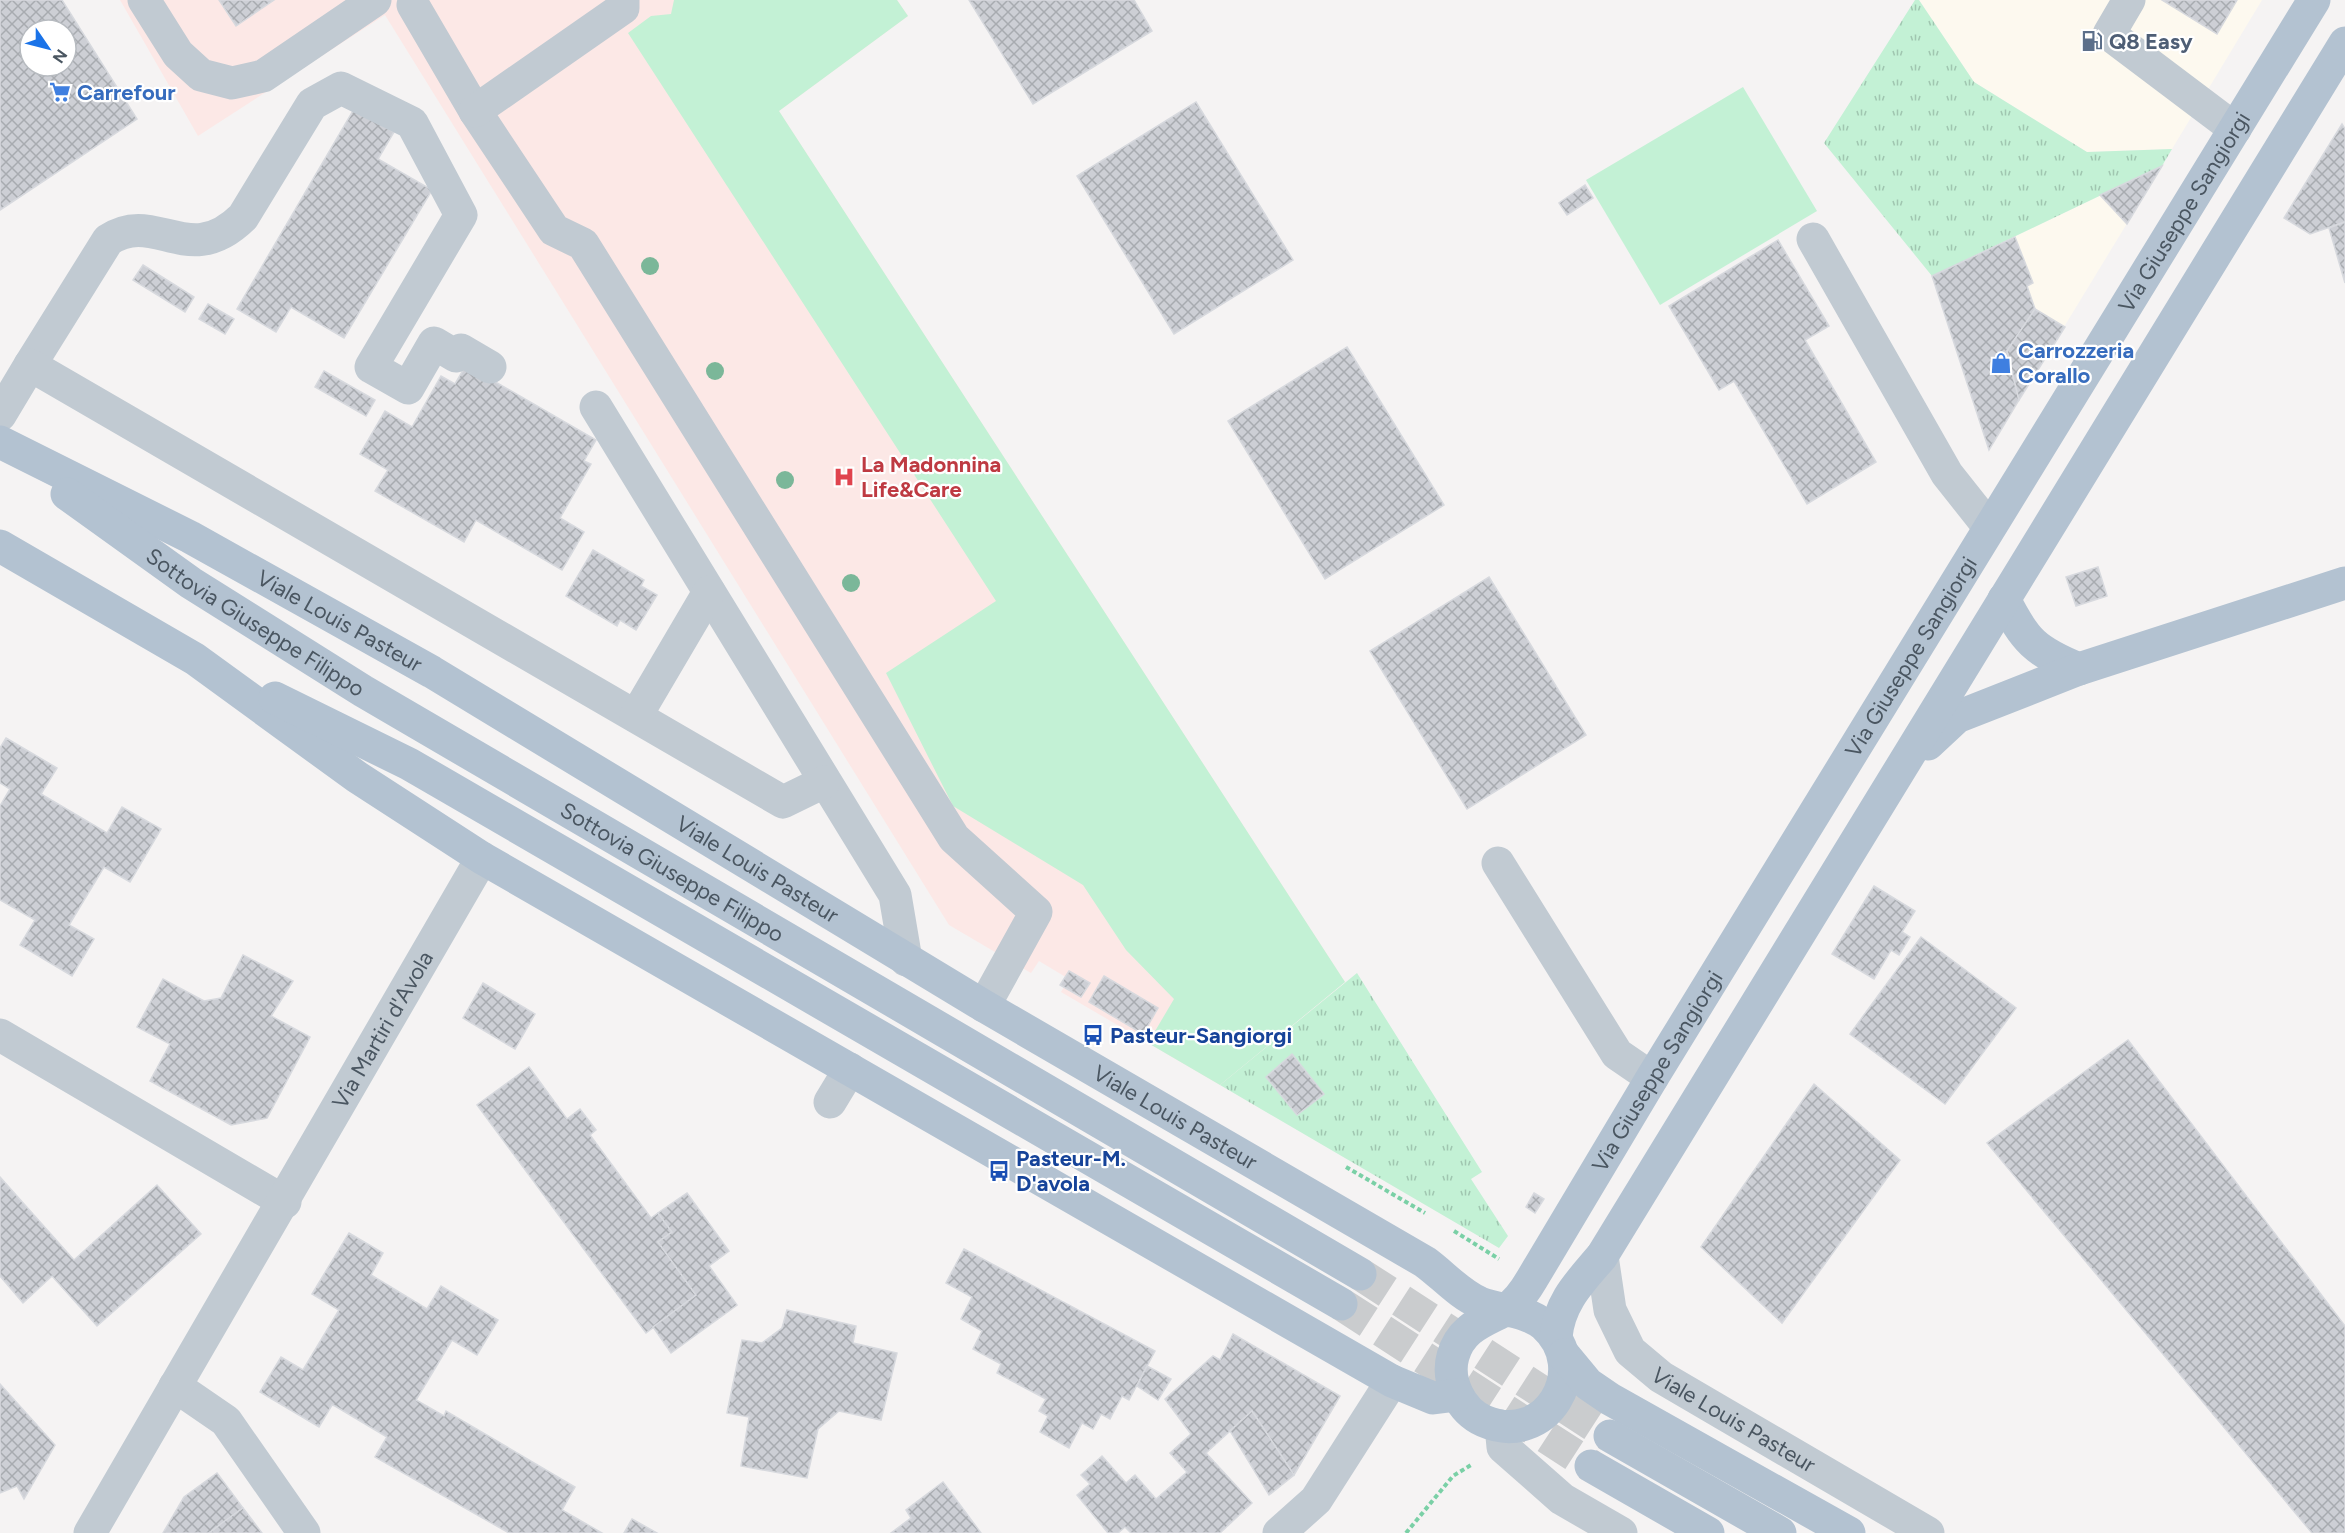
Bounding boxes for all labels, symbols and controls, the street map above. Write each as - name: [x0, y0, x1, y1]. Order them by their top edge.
- north arrow: [18, 18, 78, 78]
- place label: Q8 Easy: [2109, 28, 2193, 55]
- fuel station icon: Q8 Easy: [2080, 29, 2104, 53]
- text: N: [49, 46, 71, 67]
- place label: Carrefour: [77, 79, 176, 106]
- supermarket icon: Carrefour: [48, 80, 72, 104]
- street label: Via Giuseppe Sangiorgi: [2112, 107, 2256, 317]
- place label: Carrozzeria Corallo: [2018, 337, 2134, 389]
- shop icon: Carrozzeria Corallo: [1989, 351, 2013, 375]
- place label: La Madonnina Life&Care: [861, 451, 1001, 503]
- hospital icon: La Madonnina Life&Care: [832, 465, 856, 489]
- street label: Sottovia Giuseppe Filippo: [141, 542, 370, 702]
- street label: Via Giuseppe Sangiorgi: [1839, 552, 1982, 762]
- street label: Viale Louis Pasteur: [252, 564, 428, 678]
- street label: Sottovia Giuseppe Filippo: [556, 796, 789, 948]
- street label: Viale Louis Pasteur: [671, 809, 844, 929]
- street label: Via Martiri d'Avola: [326, 946, 439, 1113]
- street label: Via Giuseppe Sangiorgi: [1586, 966, 1728, 1177]
- place label: Pasteur-Sangiorgi: [1110, 1022, 1292, 1049]
- bus stop icon: Pasteur-Sangiorgi: [1081, 1023, 1105, 1047]
- street label: Viale Louis Pasteur: [1088, 1059, 1263, 1176]
- place label: Pasteur-M. D'avola: [1016, 1145, 1126, 1197]
- bus stop icon: Pasteur-M. D'avola: [987, 1159, 1011, 1183]
- street label: Viale Louis Pasteur: [1646, 1361, 1821, 1478]

